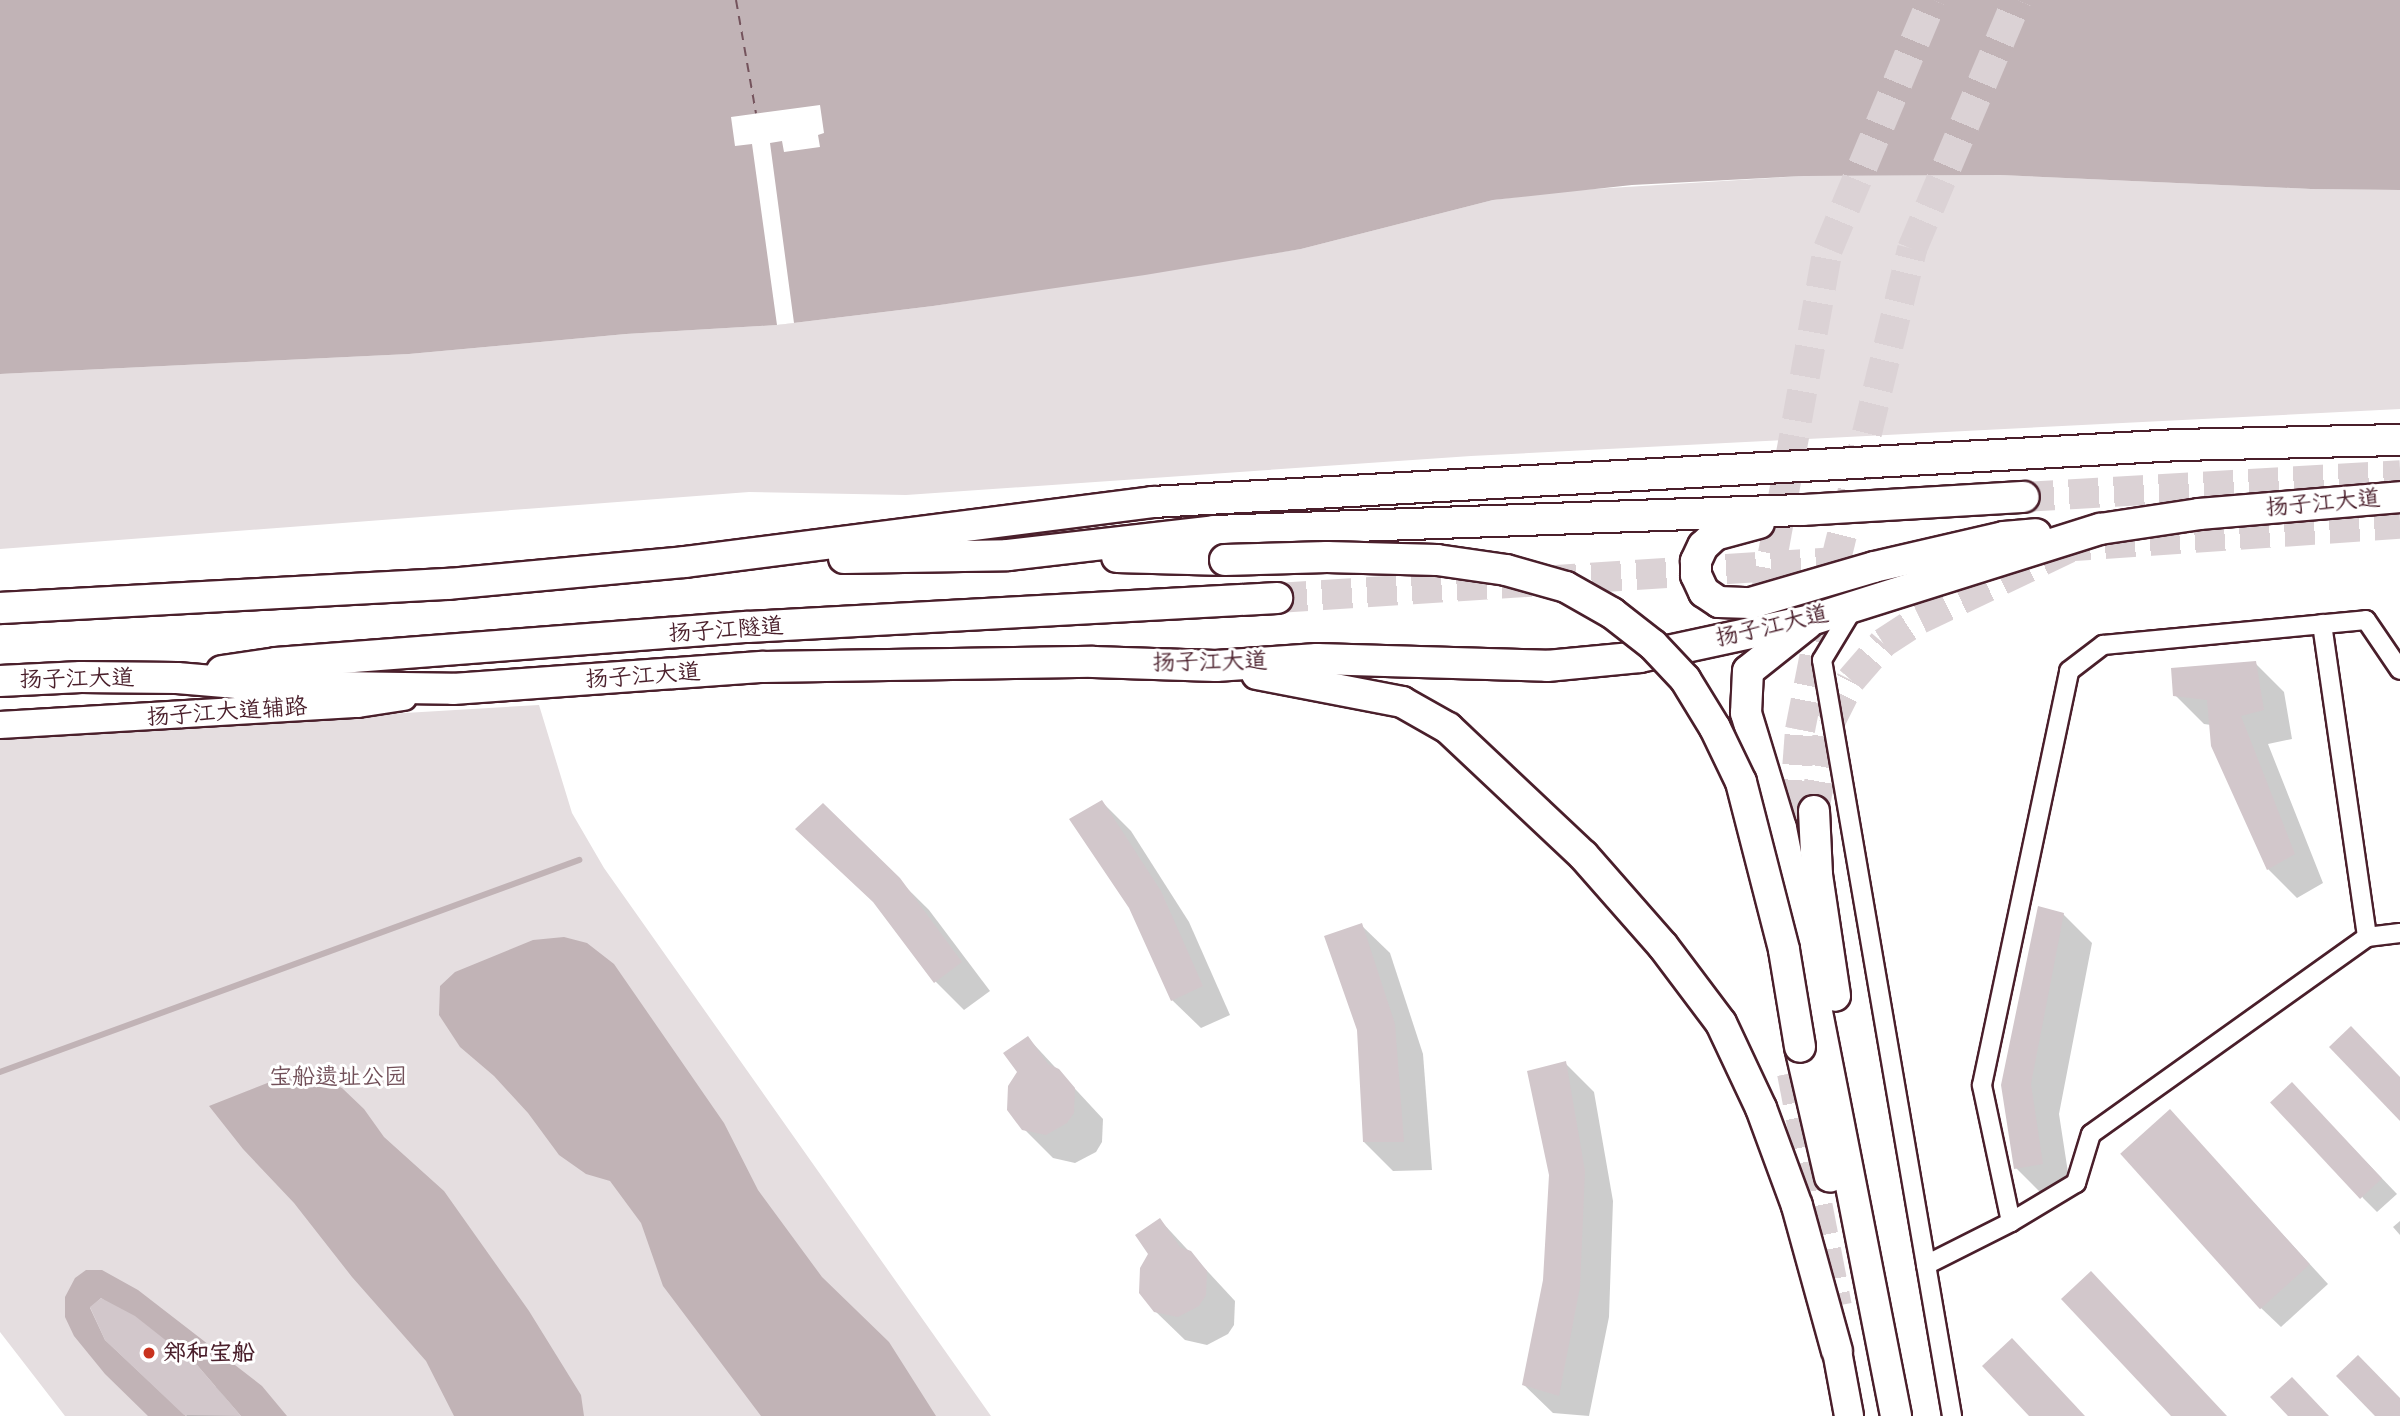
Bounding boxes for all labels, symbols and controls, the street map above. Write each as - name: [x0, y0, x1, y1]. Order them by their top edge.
- street label: 扬子江大道: [2265, 484, 2381, 522]
- street label: 扬子江大道: [1713, 600, 1831, 652]
- street label: 扬子江隧道: [668, 612, 784, 648]
- street label: 扬子江大道: [1152, 647, 1268, 677]
- street label: 扬子江大道: [585, 658, 701, 694]
- street label: 扬子江大道: [19, 664, 135, 694]
- street label: 扬子江大道辅路: [146, 693, 308, 731]
- park label: 宝船遗址公园: [269, 1063, 407, 1091]
- place label: 郑和宝船: [163, 1339, 255, 1367]
- marker: 郑和宝船: [141, 1345, 157, 1361]

